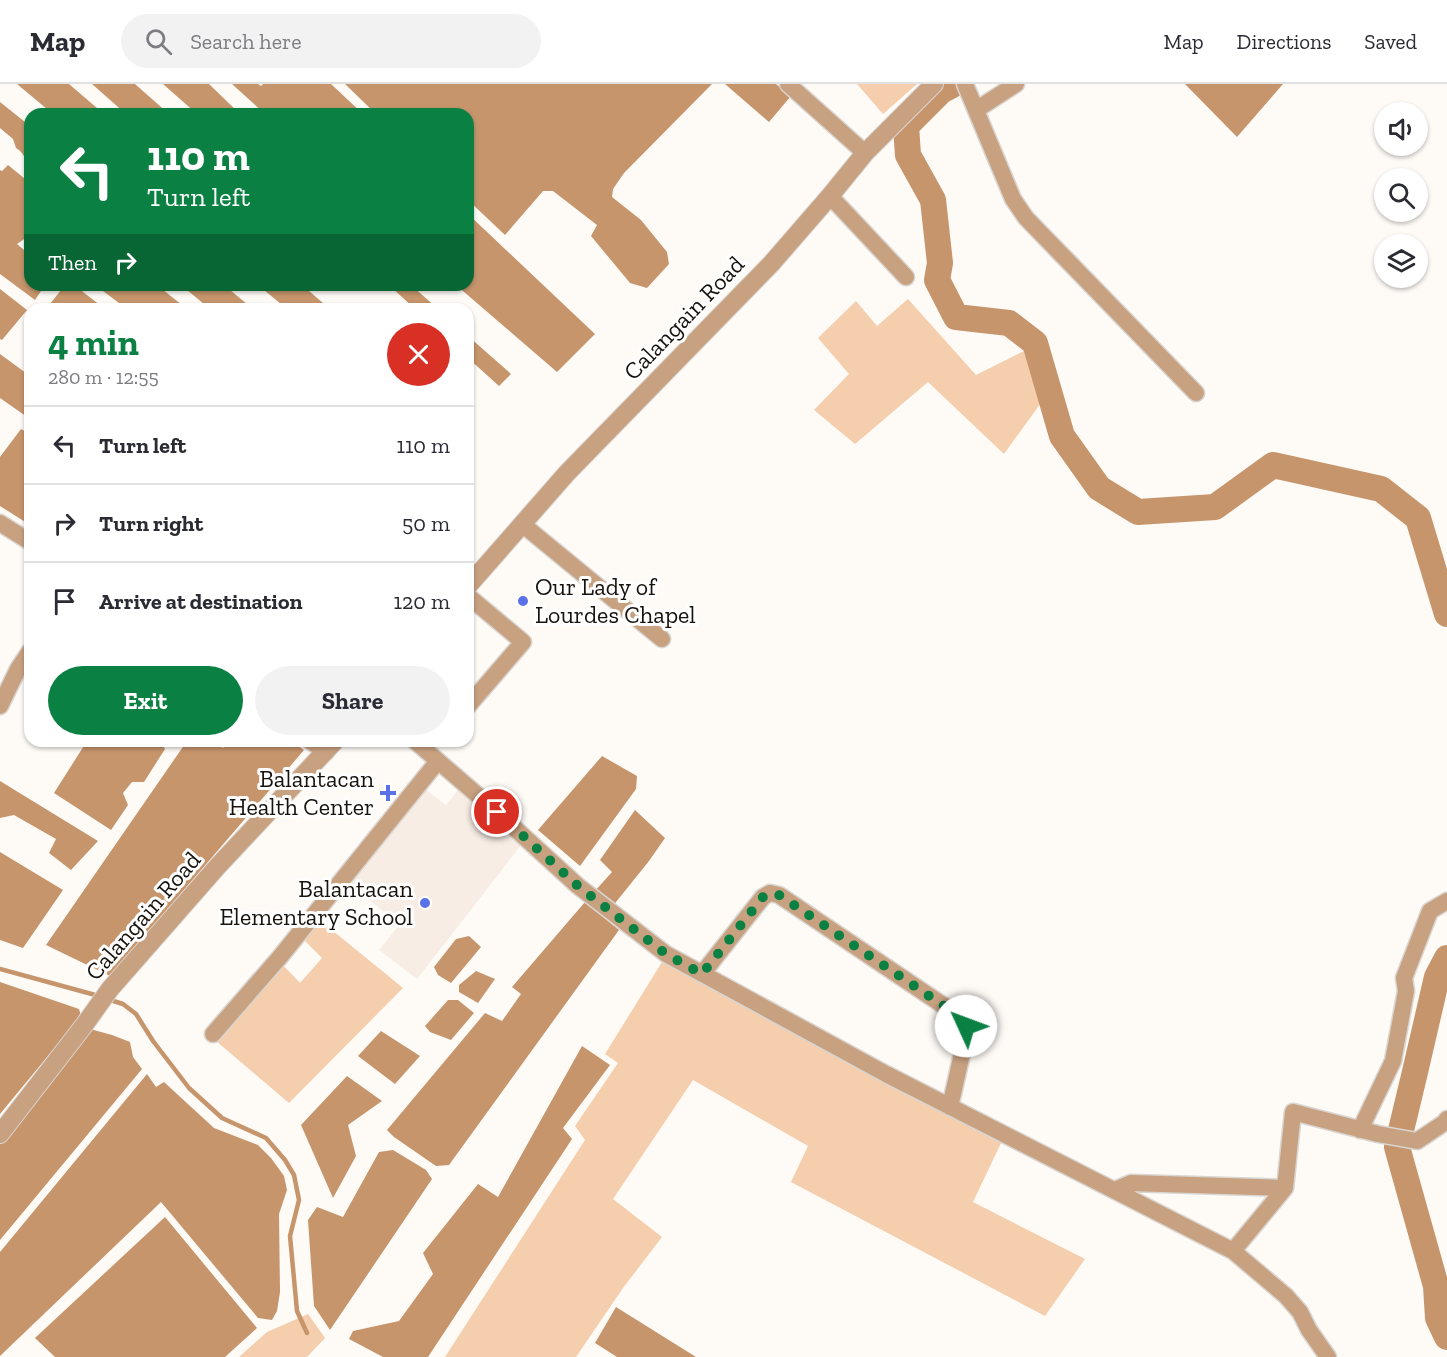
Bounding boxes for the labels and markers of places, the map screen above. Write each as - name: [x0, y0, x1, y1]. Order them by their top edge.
- place label: Our Lady of Lourdes Chapel: [535, 572, 696, 629]
- marker: Our Lady of Lourdes Chapel: [516, 594, 530, 608]
- place label: Balantacan Health Center: [229, 764, 374, 821]
- marker: Balantacan Health Center: [379, 784, 397, 802]
- pin: [471, 786, 522, 837]
- place label: Balantacan Elementary School: [219, 874, 413, 931]
- marker: Balantacan Elementary School: [418, 896, 432, 910]

